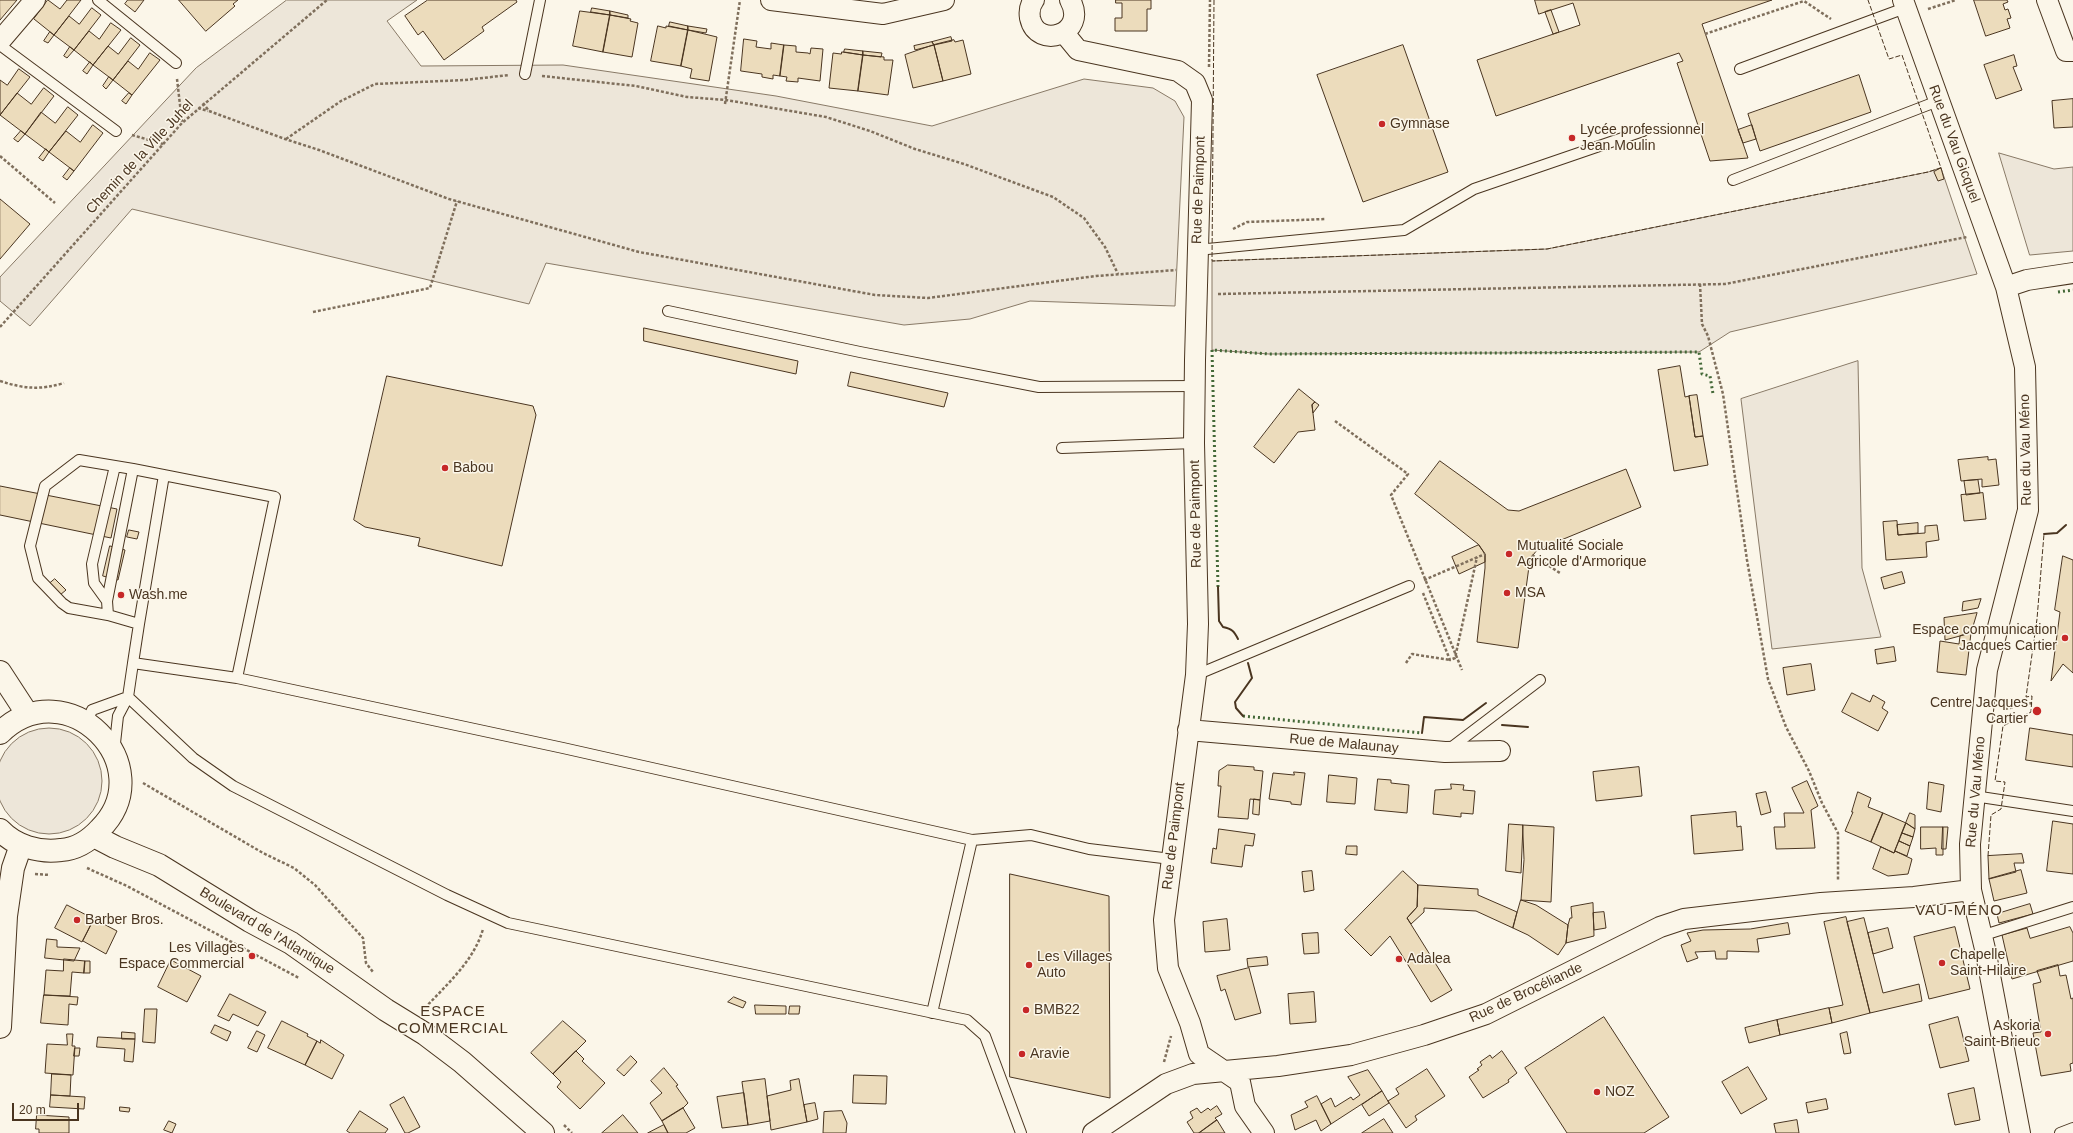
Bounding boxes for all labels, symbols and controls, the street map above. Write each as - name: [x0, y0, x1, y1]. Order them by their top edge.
- street label: Rue du Vau Gicquel: [1925, 83, 1983, 205]
- street label: Chemin de la Ville Juhel: [83, 96, 197, 218]
- place label: Gymnase: [1390, 116, 1450, 132]
- marker: Gymnase: [1377, 119, 1387, 129]
- place label: Lycée professionnel Jean Moulin: [1580, 122, 1704, 154]
- marker: Lycée professionnel Jean Moulin: [1567, 133, 1577, 143]
- street label: Rue de Paimpont: [1189, 136, 1209, 244]
- street label: Rue du Vau Méno: [2017, 394, 2035, 506]
- place label: Babou: [453, 460, 493, 476]
- street label: Rue de Paimpont: [1187, 460, 1205, 568]
- marker: Babou: [440, 463, 450, 473]
- place label: Mutualité Sociale Agricole d'Armorique: [1517, 538, 1647, 570]
- marker: Mutualité Sociale Agricole d'Armorique: [1504, 549, 1514, 559]
- place label: MSA: [1515, 585, 1545, 601]
- place label: Wash.me: [129, 587, 188, 603]
- marker: MSA: [1502, 588, 1512, 598]
- marker: Wash.me: [116, 590, 126, 600]
- place label: Espace communication Jacques Cartier: [1912, 622, 2057, 654]
- marker: Espace communication Jacques Cartier: [2060, 633, 2070, 643]
- place label: Centre Jacques Cartier: [1930, 695, 2028, 728]
- marker: Centre Jacques Cartier: [2031, 705, 2043, 717]
- street label: Rue de Malaunay: [1289, 731, 1399, 757]
- street label: Rue du Vau Méno: [1963, 736, 1989, 848]
- street label: Rue de Paimpont: [1159, 781, 1189, 891]
- street label: Boulevard de l'Atlantique: [196, 884, 338, 978]
- district label: VAU-MÉNO: [1915, 902, 2003, 920]
- place label: Barber Bros.: [85, 912, 164, 928]
- marker: Barber Bros.: [72, 915, 82, 925]
- place label: Les Villages Espace Commercial: [119, 940, 244, 972]
- place label: Chapelle Saint-Hilaire: [1950, 947, 2026, 980]
- place label: Les Villages Auto: [1037, 949, 1112, 982]
- marker: Les Villages Espace Commercial: [247, 951, 257, 961]
- place label: Adalea: [1407, 951, 1451, 967]
- marker: Adalea: [1394, 954, 1404, 964]
- marker: Chapelle Saint-Hilaire: [1937, 958, 1947, 968]
- street label: Rue de Brocéliande: [1467, 959, 1585, 1027]
- marker: Les Villages Auto: [1024, 960, 1034, 970]
- place label: BMB22: [1034, 1002, 1080, 1018]
- district label: ESPACE COMMERCIAL: [397, 1003, 509, 1038]
- marker: BMB22: [1021, 1005, 1031, 1015]
- place label: Askoria Saint-Brieuc: [1964, 1018, 2040, 1050]
- marker: Askoria Saint-Brieuc: [2043, 1029, 2053, 1039]
- place label: Aravie: [1030, 1046, 1070, 1062]
- marker: Aravie: [1017, 1049, 1027, 1059]
- place label: NOZ: [1605, 1084, 1635, 1100]
- marker: NOZ: [1592, 1087, 1602, 1097]
- scale bar: [14, 1095, 81, 1121]
- text: 20 m: [19, 1103, 46, 1117]

